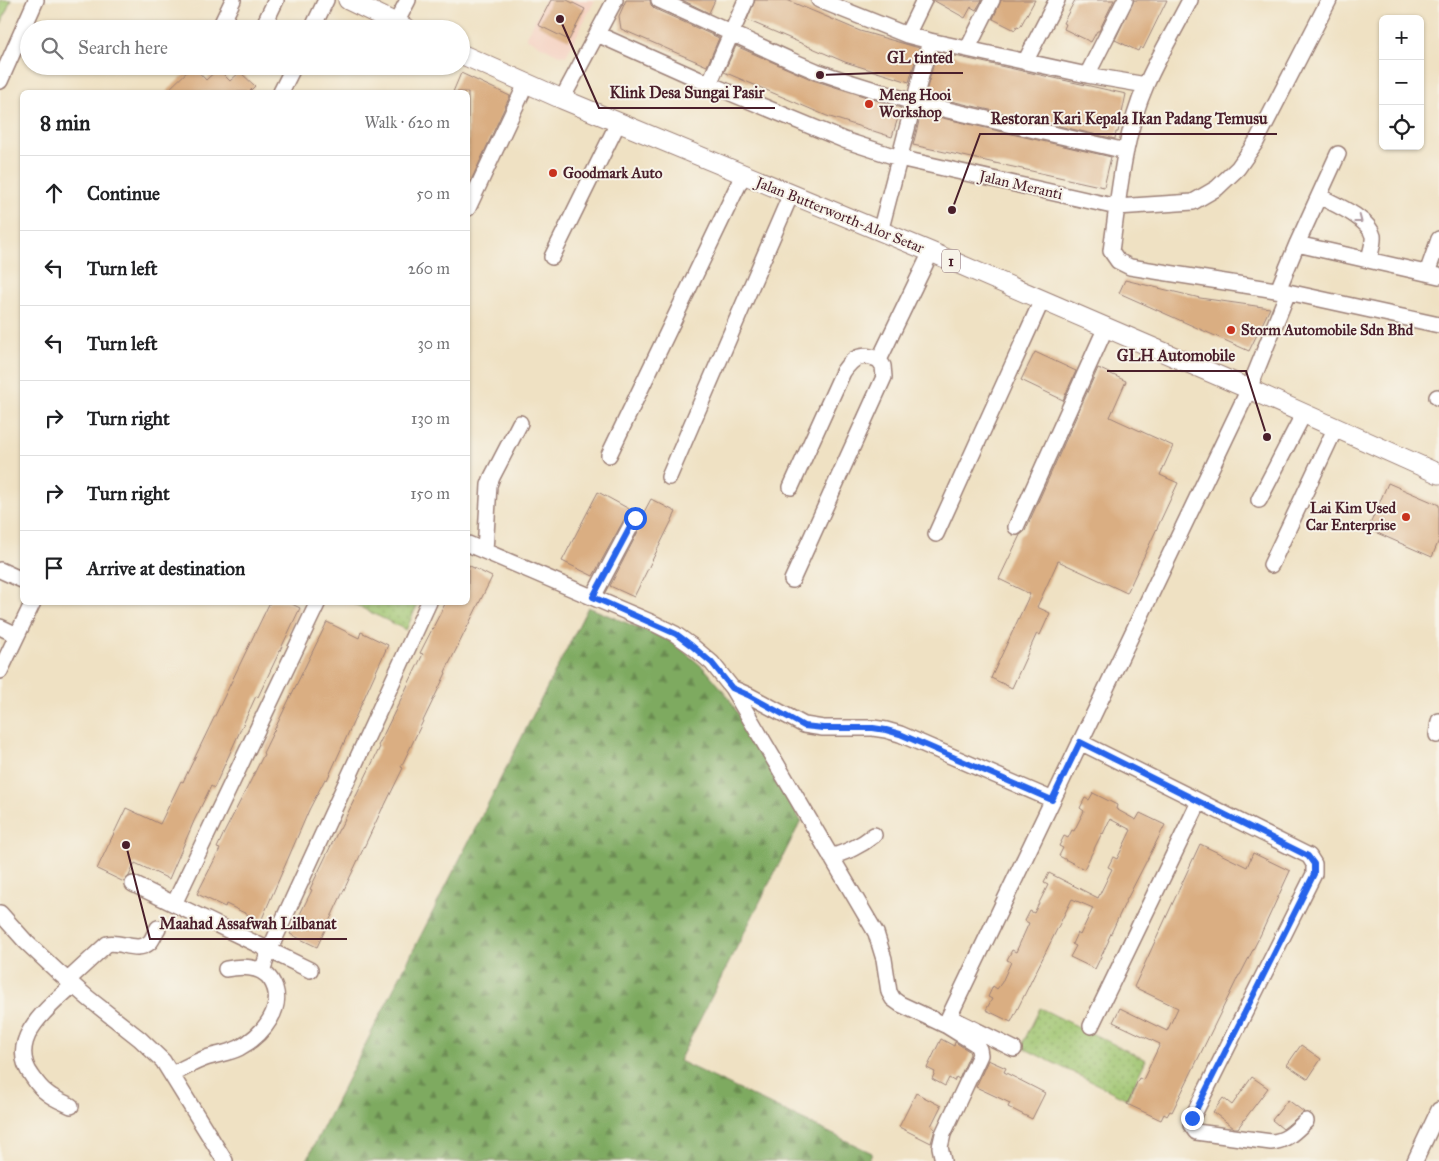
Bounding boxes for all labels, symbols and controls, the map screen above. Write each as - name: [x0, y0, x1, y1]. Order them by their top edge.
- map controls: [1379, 15, 1424, 150]
- button: +: [1379, 15, 1424, 60]
- search box: [20, 20, 470, 75]
- icon: search: [38, 34, 66, 62]
- text: Search here: [78, 36, 168, 59]
- callout: GL tinted: [877, 42, 963, 73]
- text: GL tinted: [887, 48, 954, 67]
- button: −: [1379, 60, 1424, 105]
- callout: Klink Desa Sungai Pasir: [599, 77, 775, 108]
- text: Klink Desa Sungai Pasir: [609, 83, 766, 103]
- place label: Meng Hooi Workshop: [879, 86, 952, 122]
- marker: Meng Hooi Workshop: [863, 98, 875, 110]
- callout: Restoran Kari Kepala Ikan Padang Temusu: [980, 103, 1277, 134]
- button: locate: [1379, 105, 1424, 150]
- text: Restoran Kari Kepala Ikan Padang Temusu: [990, 109, 1268, 129]
- text: 8 min: [40, 110, 90, 136]
- text: Walk · 620 m: [364, 113, 450, 132]
- place label: Goodmark Auto: [563, 164, 663, 182]
- street label: Jalan Meranti: [975, 166, 1064, 204]
- marker: Goodmark Auto: [547, 167, 559, 179]
- street label: Jalan Butterworth-Alor Setar: [751, 172, 927, 258]
- icon: ahead: [40, 179, 68, 207]
- text: Continue: [87, 182, 160, 205]
- text: 50 m: [416, 184, 450, 203]
- one-way arrow: [1353, 214, 1362, 222]
- road number: 1: [942, 250, 960, 272]
- icon: left: [40, 254, 68, 282]
- text: Turn left: [87, 257, 157, 280]
- text: 260 m: [408, 259, 450, 278]
- place label: Storm Automobile Sdn Bhd: [1241, 321, 1414, 339]
- marker: Storm Automobile Sdn Bhd: [1225, 324, 1237, 336]
- icon: left: [40, 329, 68, 357]
- text: Turn left: [87, 332, 157, 355]
- text: 30 m: [417, 334, 450, 353]
- callout: GLH Automobile: [1107, 340, 1246, 371]
- text: GLH Automobile: [1117, 346, 1236, 365]
- icon: right: [40, 404, 68, 432]
- text: Turn right: [87, 407, 170, 430]
- text: 130 m: [411, 409, 450, 428]
- icon: right: [40, 479, 68, 507]
- text: Turn right: [87, 482, 170, 505]
- text: 150 m: [410, 484, 450, 503]
- place label: Lai Kim Used Car Enterprise: [1306, 499, 1397, 535]
- route start: [624, 507, 647, 530]
- marker: Lai Kim Used Car Enterprise: [1400, 511, 1412, 523]
- icon: arrive: [40, 554, 68, 582]
- text: Arrive at destination: [87, 557, 245, 580]
- callout: Maahad Assafwah Lilbanat: [150, 908, 347, 939]
- text: Maahad Assafwah Lilbanat: [159, 914, 337, 933]
- route end: [1181, 1107, 1204, 1130]

